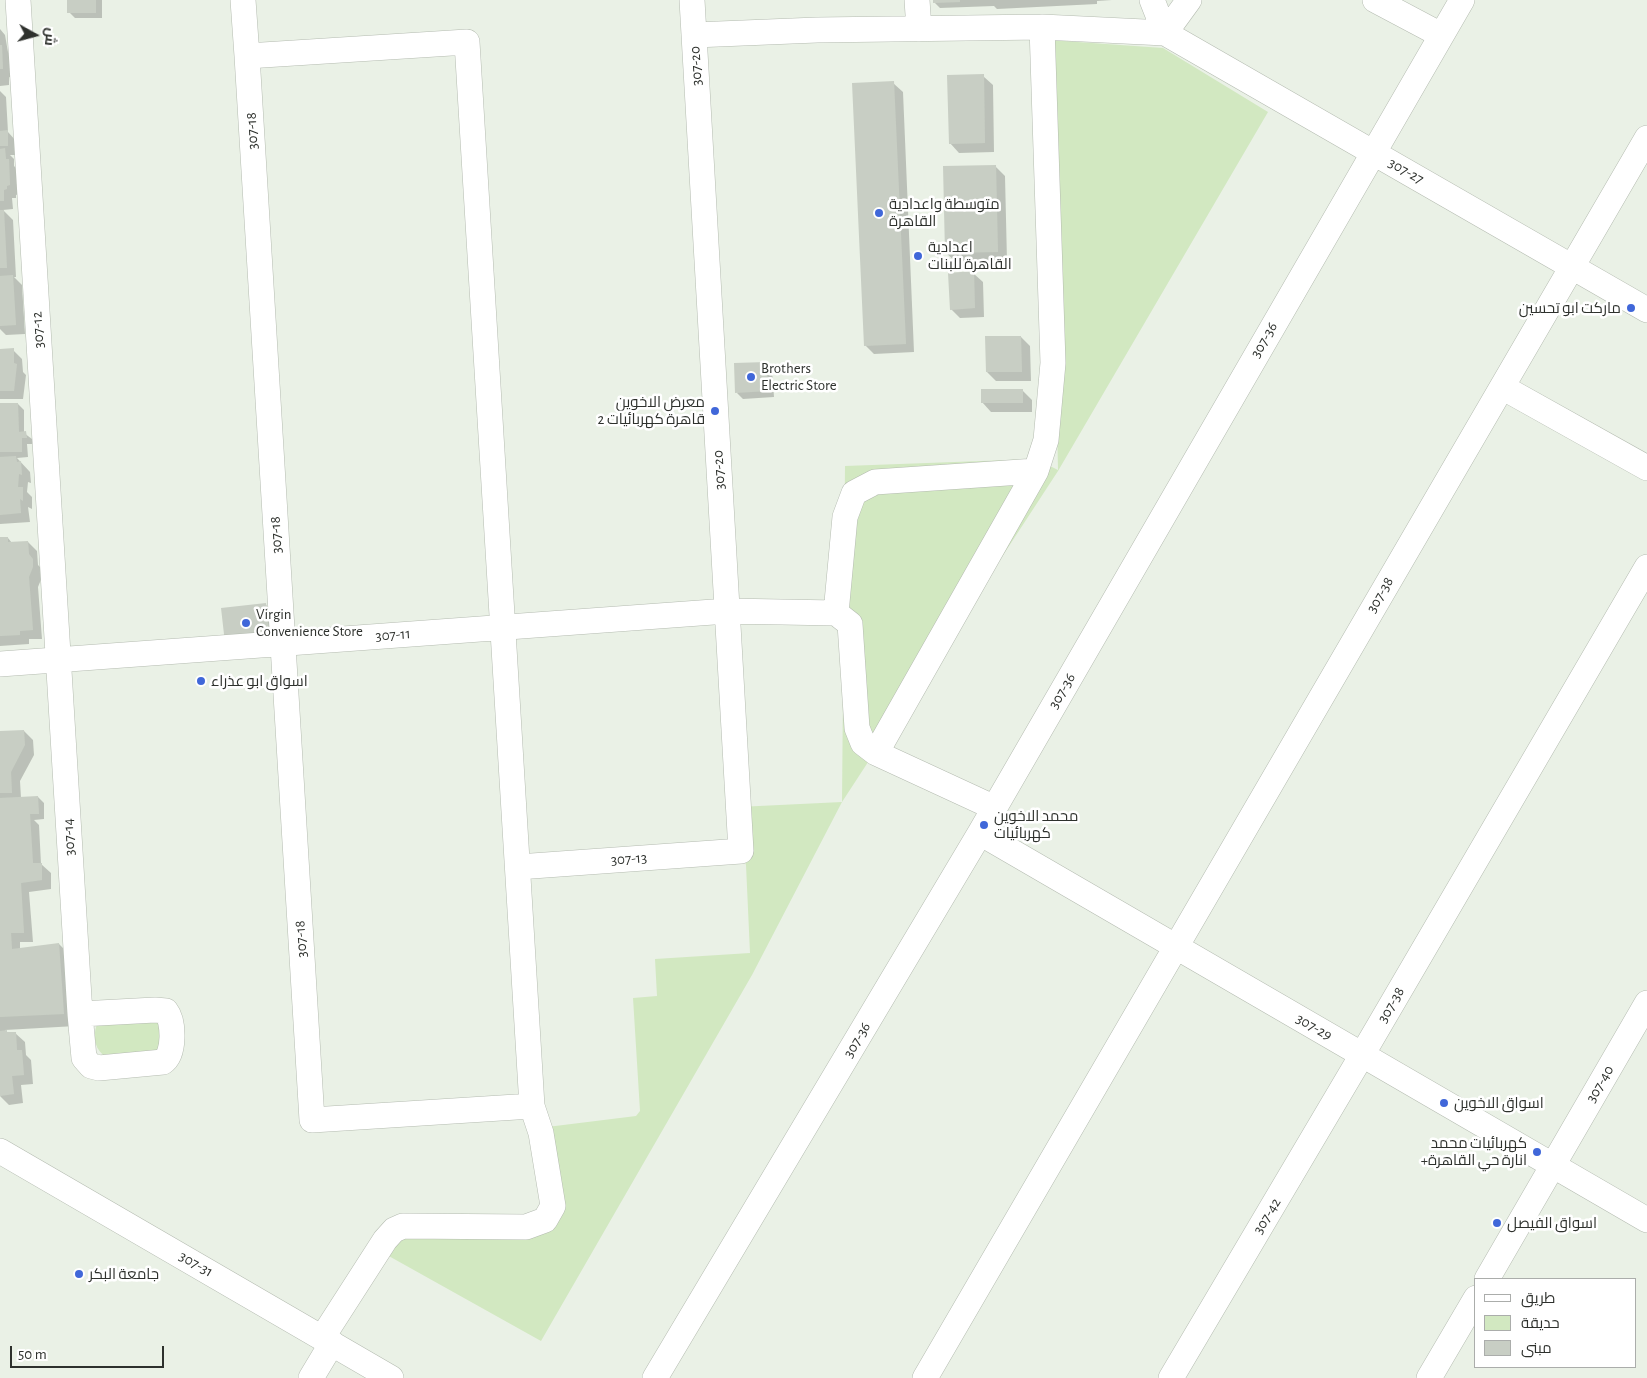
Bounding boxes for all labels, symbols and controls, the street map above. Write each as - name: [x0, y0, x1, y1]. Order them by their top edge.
- north arrow: [10, 10, 60, 60]
- text: ش: [42, 27, 58, 47]
- street label: 307-20: [686, 46, 706, 86]
- street label: 307-18: [242, 112, 262, 150]
- street label: 307-27: [1385, 154, 1427, 188]
- place label: متوسطة واعدادية القاهرة: [889, 195, 1000, 230]
- marker: متوسطة واعدادية القاهرة: [873, 207, 885, 219]
- place label: اعدادية القاهرة للبنات: [928, 238, 1012, 273]
- marker: اعدادية القاهرة للبنات: [912, 250, 924, 262]
- place label: ماركت ابو تحسين: [1519, 299, 1621, 317]
- marker: ماركت ابو تحسين: [1625, 302, 1637, 314]
- street label: 307-12: [28, 311, 48, 349]
- street label: 307-36: [1247, 319, 1281, 361]
- place label: Brothers Electric Store: [761, 359, 837, 394]
- marker: Brothers Electric Store: [745, 371, 757, 383]
- place label: معرض الاخوين قاهرة كهربائيات 2: [598, 393, 705, 428]
- marker: معرض الاخوين قاهرة كهربائيات 2: [709, 405, 721, 417]
- street label: 307-20: [709, 450, 729, 490]
- street label: 307-18: [266, 516, 286, 554]
- street label: 307-38: [1363, 574, 1397, 616]
- place label: Virgin Convenience Store: [256, 605, 363, 640]
- marker: Virgin Convenience Store: [240, 617, 252, 629]
- street label: 307-11: [375, 625, 411, 645]
- street label: 307-36: [1045, 670, 1079, 712]
- place label: اسواق ابو عذراء: [211, 672, 308, 690]
- marker: اسواق ابو عذراء: [195, 675, 207, 687]
- place label: محمد الاخوين كهربائيات: [994, 807, 1078, 842]
- street label: 307-14: [59, 818, 79, 856]
- marker: محمد الاخوين كهربائيات: [978, 819, 990, 831]
- street label: 307-13: [610, 849, 648, 869]
- street label: 307-18: [291, 920, 311, 958]
- street label: 307-38: [1374, 984, 1408, 1026]
- street label: 307-29: [1293, 1009, 1335, 1045]
- street label: 307-36: [839, 1019, 875, 1061]
- street label: 307-40: [1582, 1062, 1618, 1106]
- place label: اسواق الاخوين: [1454, 1094, 1544, 1112]
- marker: اسواق الاخوين: [1438, 1097, 1450, 1109]
- place label: كهربائيات محمد +انارة حي القاهرة: [1421, 1134, 1527, 1169]
- marker: كهربائيات محمد +انارة حي القاهرة: [1531, 1146, 1543, 1158]
- street label: 307-42: [1249, 1195, 1285, 1237]
- place label: اسواق الفيصل: [1507, 1214, 1597, 1232]
- marker: اسواق الفيصل: [1491, 1217, 1503, 1229]
- street label: 307-31: [176, 1247, 216, 1281]
- place label: جامعة البكر: [89, 1265, 159, 1283]
- marker: جامعة البكر: [73, 1268, 85, 1280]
- legend: [1474, 1278, 1637, 1368]
- text: طريق: [1521, 1291, 1555, 1306]
- text: حديقة: [1521, 1316, 1560, 1331]
- scale bar: [12, 1336, 166, 1368]
- text: مبنى: [1521, 1341, 1552, 1356]
- text: 50 m: [18, 1347, 47, 1362]

